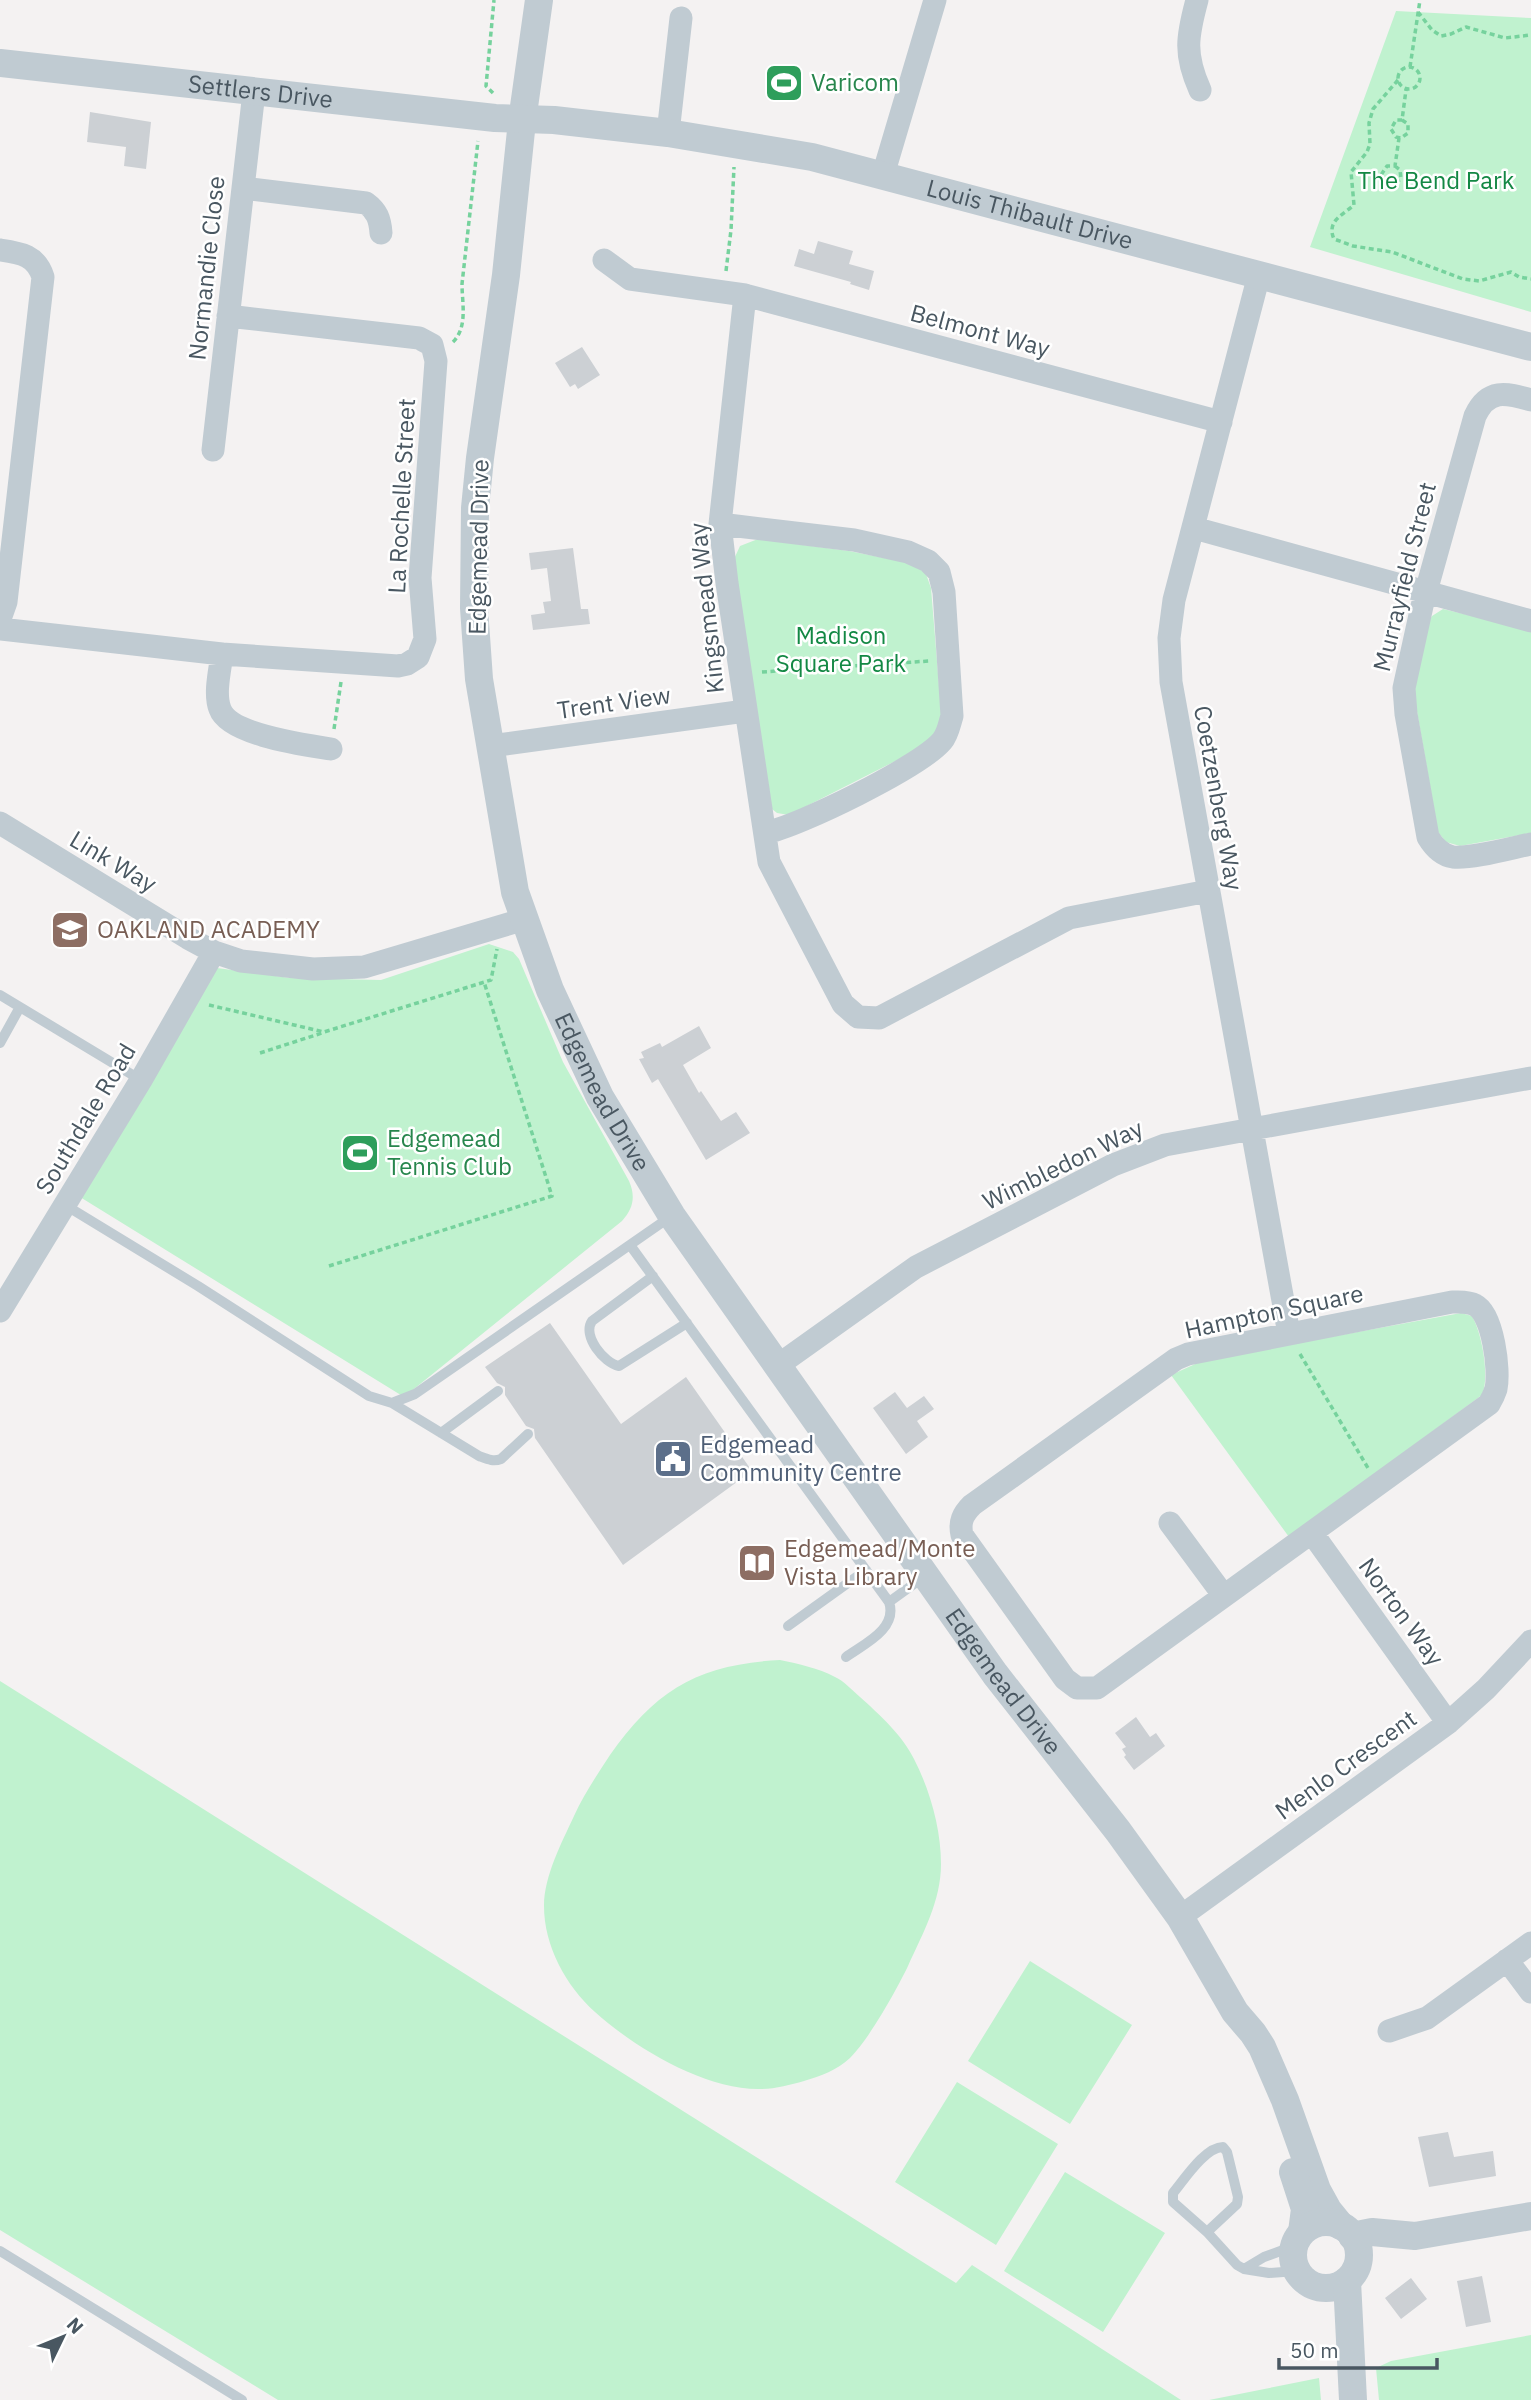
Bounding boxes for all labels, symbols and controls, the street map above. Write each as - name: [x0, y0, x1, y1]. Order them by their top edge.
- sports icon: Varicom: [763, 62, 805, 104]
- place label: Varicom: [811, 66, 899, 98]
- street label: Settlers Drive: [186, 67, 335, 115]
- park label: The Bend Park: [1358, 164, 1515, 196]
- street label: Louis Thibault Drive: [923, 171, 1137, 256]
- street label: Normandie Close: [180, 174, 232, 362]
- street label: Belmont Way: [907, 296, 1054, 364]
- street label: La Rochelle Street: [380, 398, 422, 594]
- street label: Edgemead Drive: [460, 459, 496, 635]
- street label: Murrayfield Street: [1365, 479, 1443, 675]
- street label: Kingsmead Way: [681, 521, 731, 695]
- park label: Madison Square Park: [776, 619, 907, 679]
- street label: Trent View: [555, 678, 673, 726]
- street label: Coetzenberg Way: [1187, 703, 1251, 893]
- street label: Link Way: [64, 823, 163, 900]
- school or university icon: OAKLAND ACADEMY: [49, 909, 91, 951]
- place label: OAKLAND ACADEMY: [97, 913, 320, 945]
- street label: Edgemead Drive: [548, 1007, 658, 1177]
- street label: Southdale Road: [28, 1037, 143, 1200]
- street label: Wimbledon Way: [977, 1111, 1148, 1217]
- place label: Edgemead Tennis Club: [387, 1122, 512, 1182]
- sports icon: Edgemead Tennis Club: [339, 1132, 381, 1174]
- street label: Hampton Square: [1182, 1276, 1366, 1346]
- place label: Edgemead Community Centre: [700, 1428, 902, 1488]
- public building icon: Edgemead Community Centre: [652, 1438, 694, 1480]
- place label: Edgemead/Monte Vista Library: [784, 1532, 976, 1592]
- library icon: Edgemead/Monte Vista Library: [736, 1542, 778, 1584]
- street label: Norton Way: [1352, 1551, 1452, 1672]
- street label: Edgemead Drive: [938, 1601, 1069, 1761]
- street label: Menlo Crescent: [1268, 1702, 1423, 1826]
- north arrow: [28, 2302, 98, 2372]
- text: N: [62, 2312, 89, 2339]
- scale bar: [1279, 2326, 1436, 2370]
- text: 50 m: [1290, 2336, 1339, 2364]

